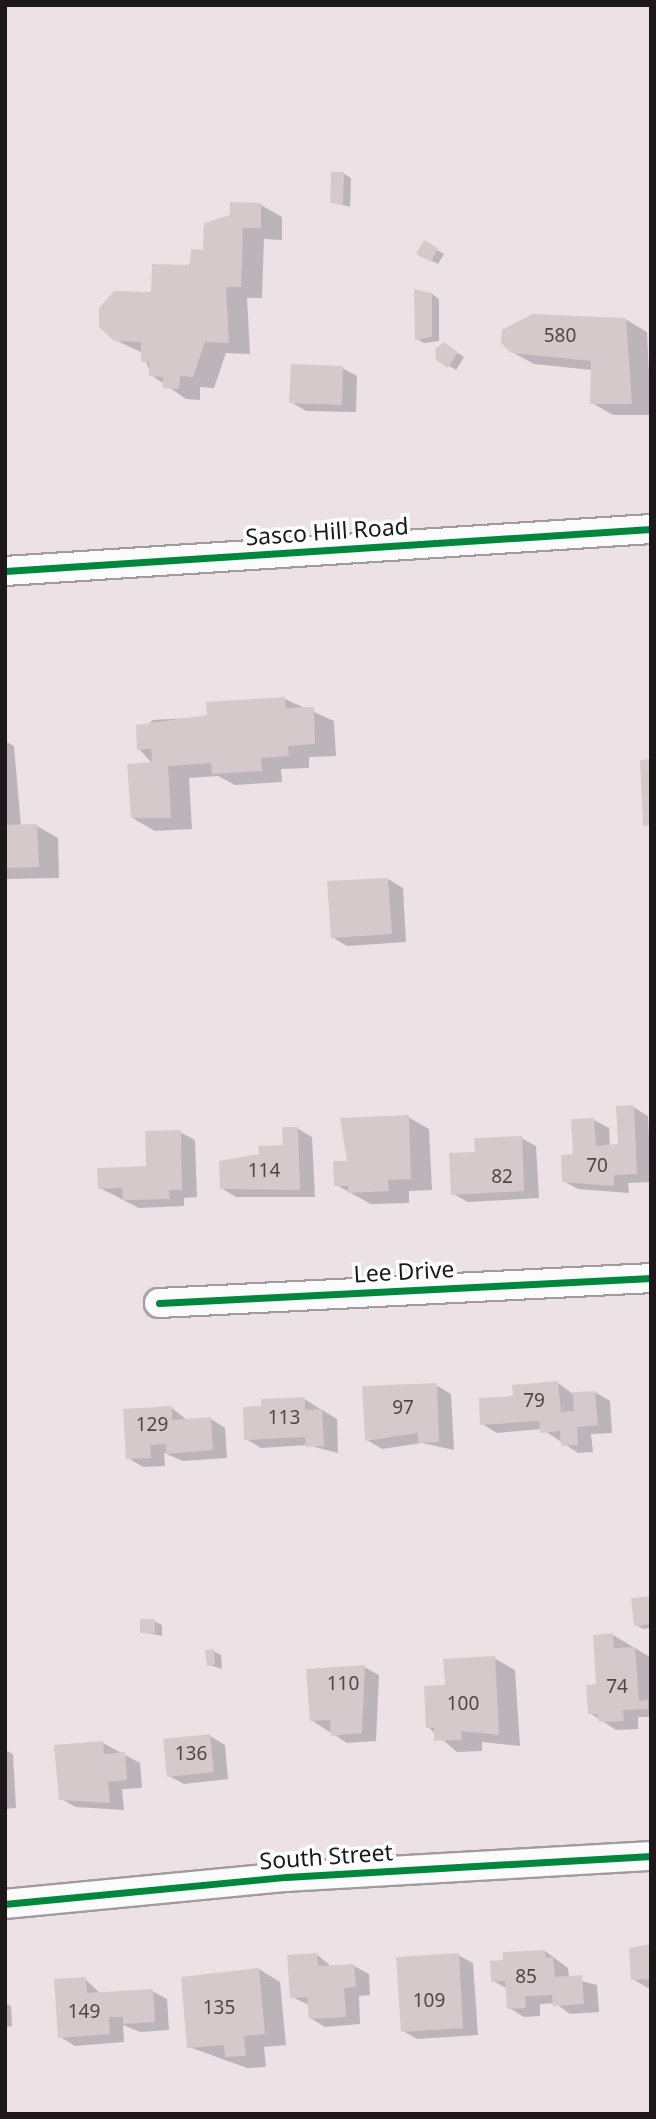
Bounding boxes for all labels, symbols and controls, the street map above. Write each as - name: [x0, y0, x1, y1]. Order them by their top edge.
- house number: 580: [544, 325, 576, 347]
- street label: Sasco Hill Road: [244, 512, 410, 550]
- house number: 70: [586, 1155, 608, 1177]
- house number: 114: [248, 1160, 280, 1182]
- house number: 82: [491, 1166, 513, 1188]
- street label: Lee Drive: [353, 1255, 455, 1287]
- house number: 79: [523, 1390, 545, 1412]
- house number: 97: [392, 1397, 414, 1419]
- house number: 113: [268, 1407, 300, 1429]
- house number: 129: [136, 1414, 168, 1436]
- house number: 110: [327, 1673, 359, 1695]
- house number: 74: [606, 1676, 628, 1698]
- house number: 100: [447, 1693, 479, 1715]
- house number: 136: [175, 1743, 207, 1765]
- street label: South Street: [258, 1838, 394, 1874]
- house number: 85: [515, 1966, 537, 1988]
- house number: 109: [413, 1990, 445, 2012]
- house number: 135: [203, 1997, 235, 2019]
- house number: 149: [68, 2001, 100, 2023]

